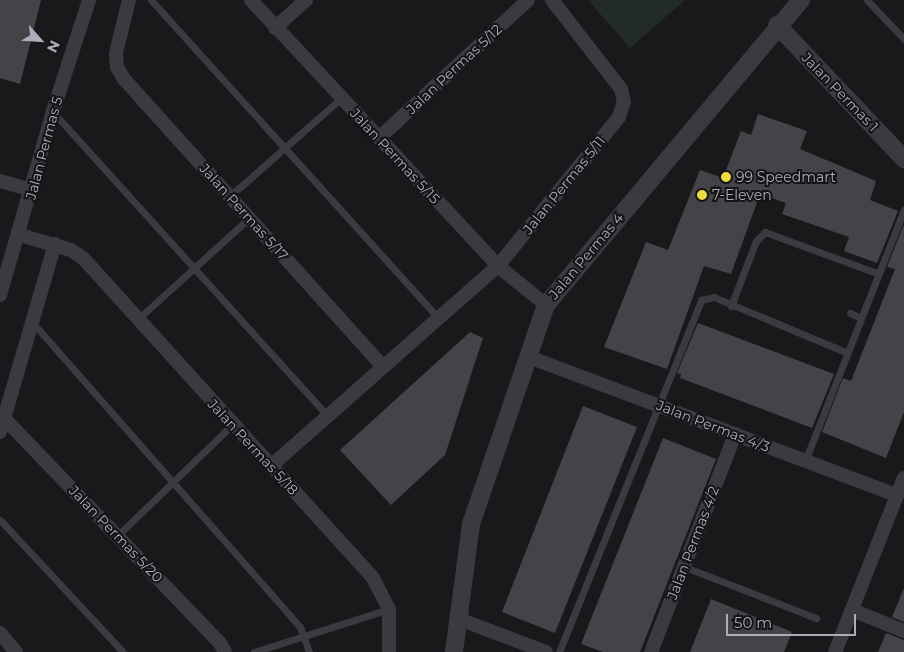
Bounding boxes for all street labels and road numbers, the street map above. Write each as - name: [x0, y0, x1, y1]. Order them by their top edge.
- street label: Jalan Permas 5/12: [403, 21, 505, 117]
- street label: Jalan Permas 1: [798, 49, 882, 135]
- street label: Jalan Permas 5: [22, 95, 66, 201]
- street label: Jalan Permas 5/15: [347, 105, 443, 207]
- street label: Jalan Permas 5/11: [519, 133, 609, 237]
- street label: Jalan Permas 5/17: [196, 160, 292, 264]
- street label: Jalan Permas 4: [545, 210, 627, 302]
- street label: Jalan Permas 5/18: [204, 396, 302, 498]
- street label: Jalan Permas 4/3: [654, 397, 772, 455]
- street label: Jalan Permas 5/20: [66, 482, 166, 586]
- street label: Jalan Permas 4/2: [664, 484, 722, 602]

